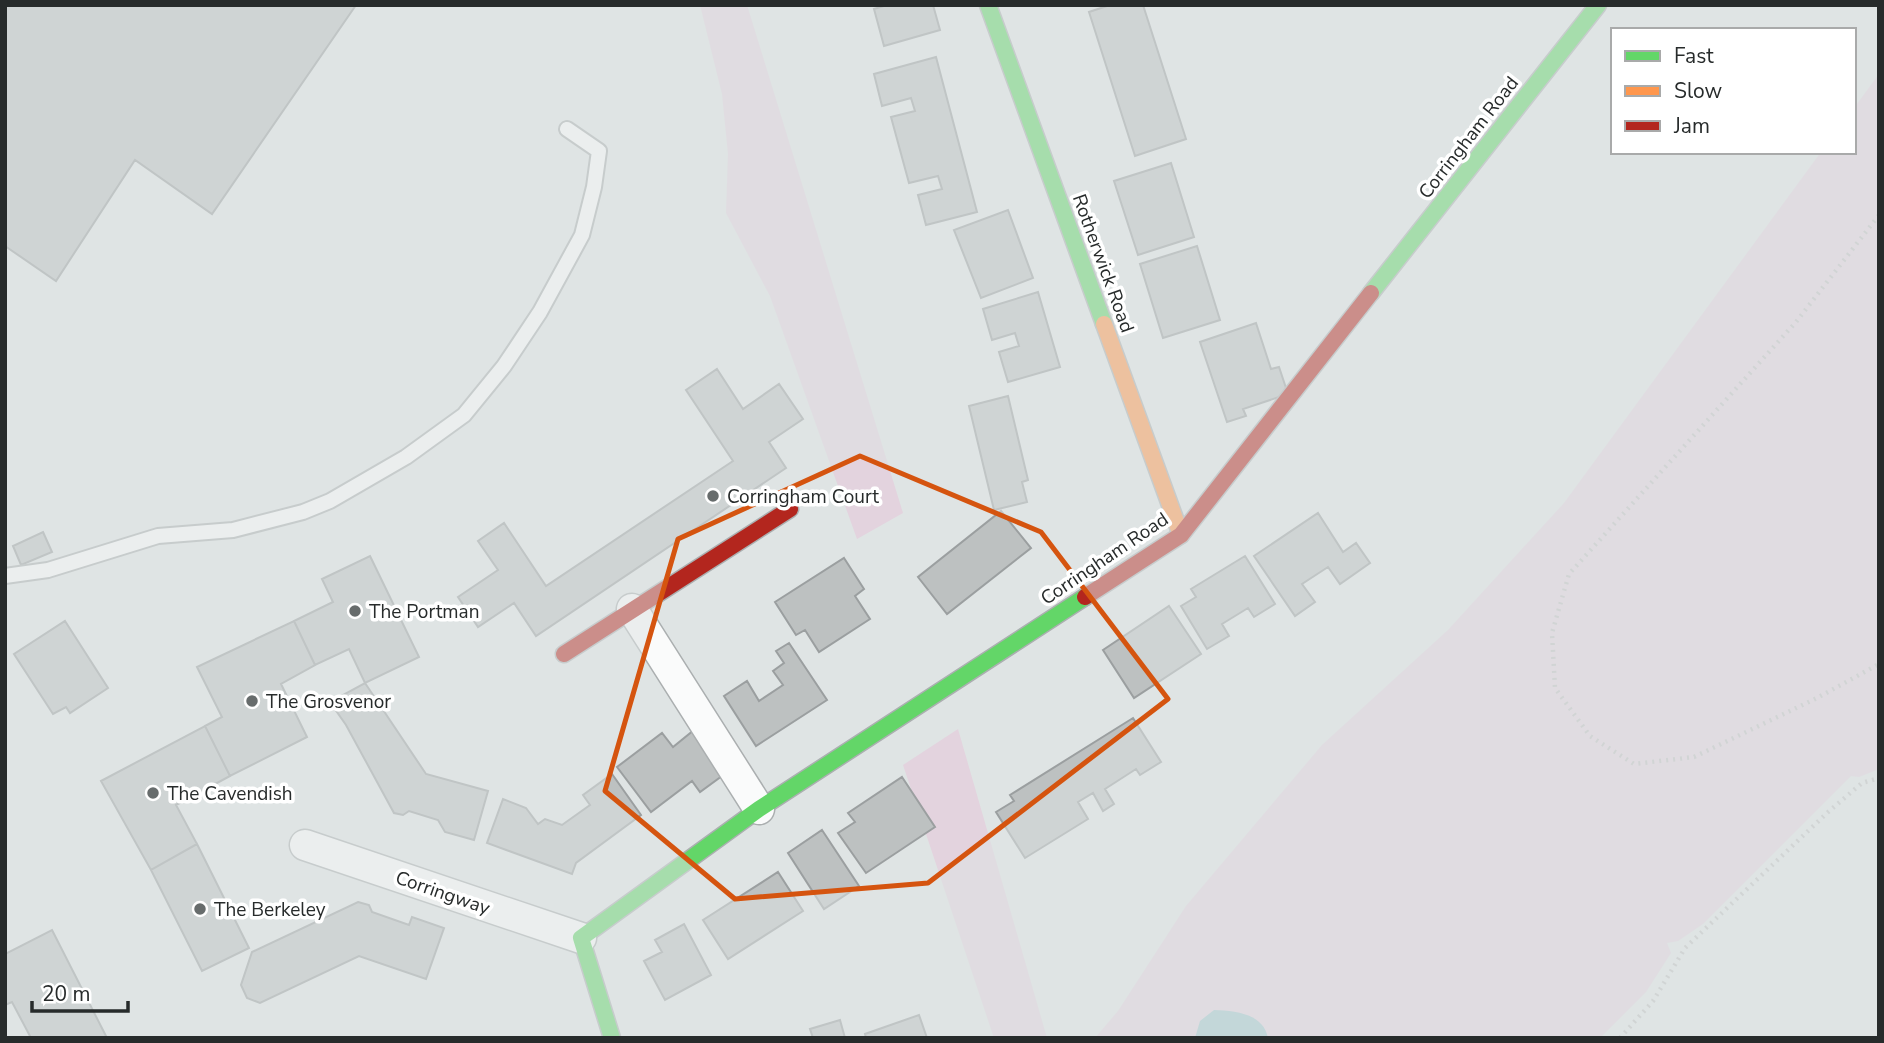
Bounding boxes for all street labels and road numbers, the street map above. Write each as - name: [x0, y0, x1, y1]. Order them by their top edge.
- street label: Corringham Road: [1413, 71, 1525, 204]
- street label: Rotherwick Road: [1066, 190, 1140, 336]
- street label: Corringham Road: [1036, 506, 1174, 611]
- street label: Corringway: [392, 865, 494, 921]

